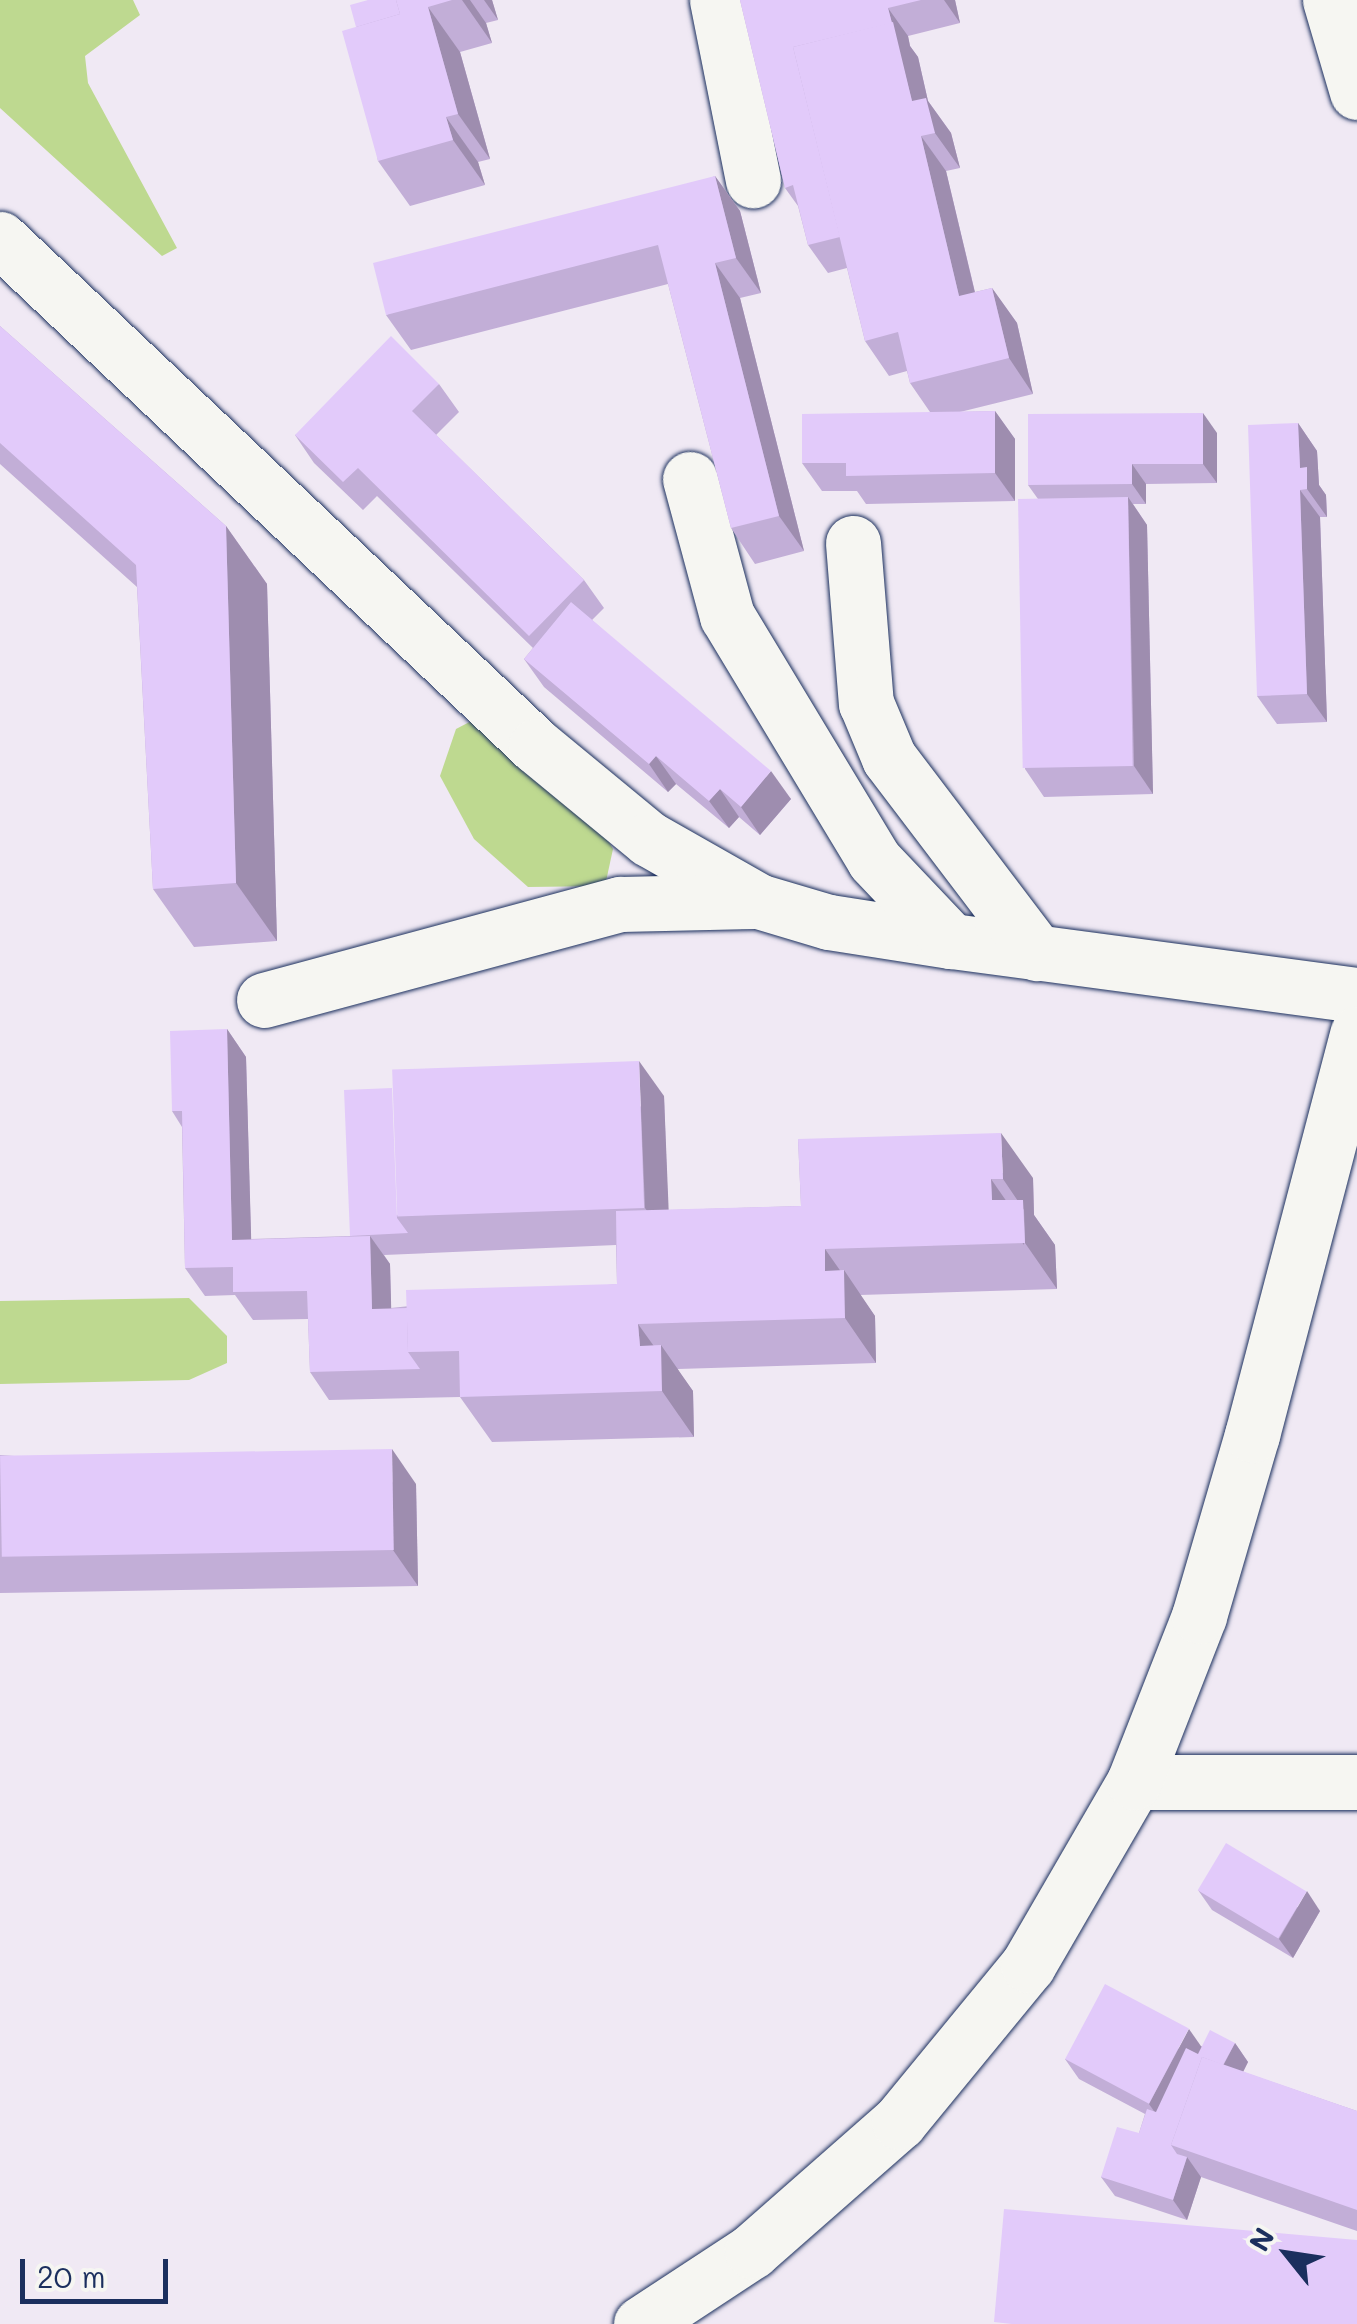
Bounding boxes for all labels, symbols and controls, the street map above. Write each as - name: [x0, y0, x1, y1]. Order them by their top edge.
- north arrow: [1237, 2204, 1337, 2304]
- text: N: [1240, 2221, 1282, 2257]
- scale bar: [25, 2239, 172, 2301]
- text: 20 m: [37, 2256, 106, 2296]

